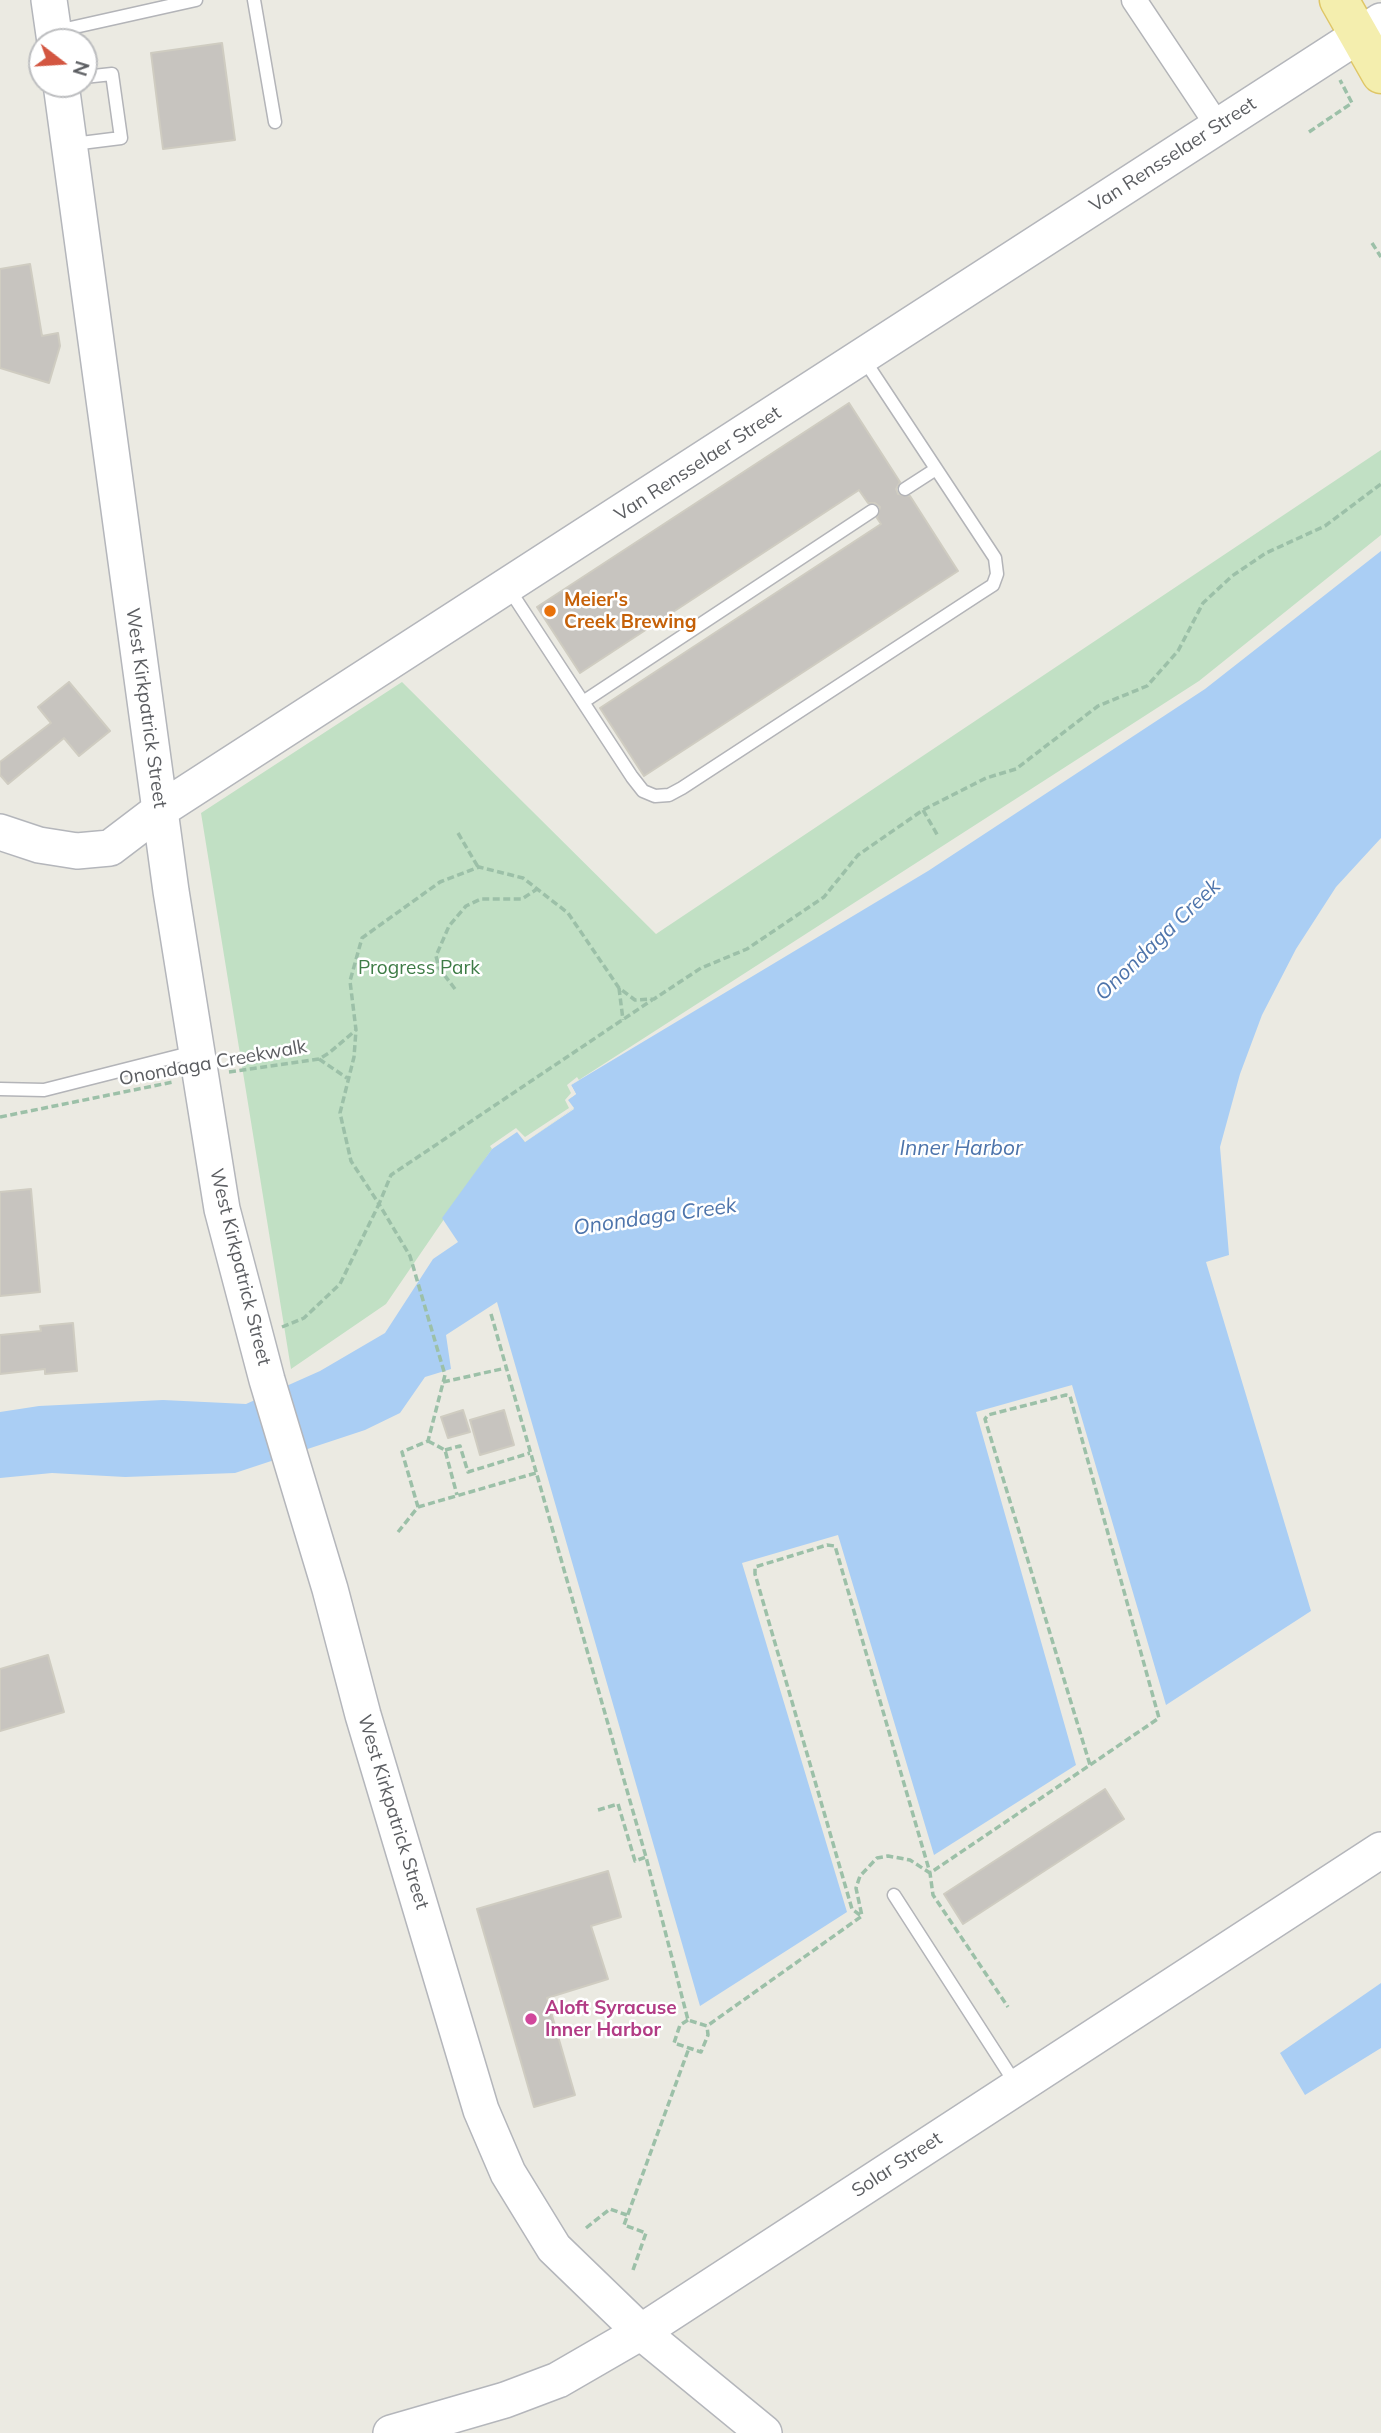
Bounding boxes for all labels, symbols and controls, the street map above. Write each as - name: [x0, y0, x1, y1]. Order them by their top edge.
- north arrow: [28, 28, 98, 98]
- text: N: [68, 58, 95, 79]
- street label: Van Rensselaer Street: [1085, 93, 1261, 217]
- street label: Van Rensselaer Street: [610, 402, 786, 526]
- place label: Meier's Creek Brewing: [564, 589, 697, 633]
- marker: Meier's Creek Brewing: [542, 603, 558, 619]
- street label: West Kirkpatrick Street: [121, 606, 171, 810]
- water label: Onondaga Creek: [1090, 874, 1226, 1006]
- park label: Progress Park: [358, 957, 480, 979]
- street label: Onondaga Creekwalk: [117, 1035, 309, 1091]
- water label: Inner Harbor: [899, 1136, 1023, 1162]
- street label: West Kirkpatrick Street: [204, 1166, 276, 1368]
- water label: Onondaga Creek: [572, 1193, 738, 1241]
- street label: West Kirkpatrick Street: [353, 1712, 433, 1912]
- place label: Aloft Syracuse Inner Harbor: [545, 1997, 677, 2041]
- marker: Aloft Syracuse Inner Harbor: [523, 2011, 539, 2027]
- street label: Solar Street: [848, 2127, 946, 2203]

